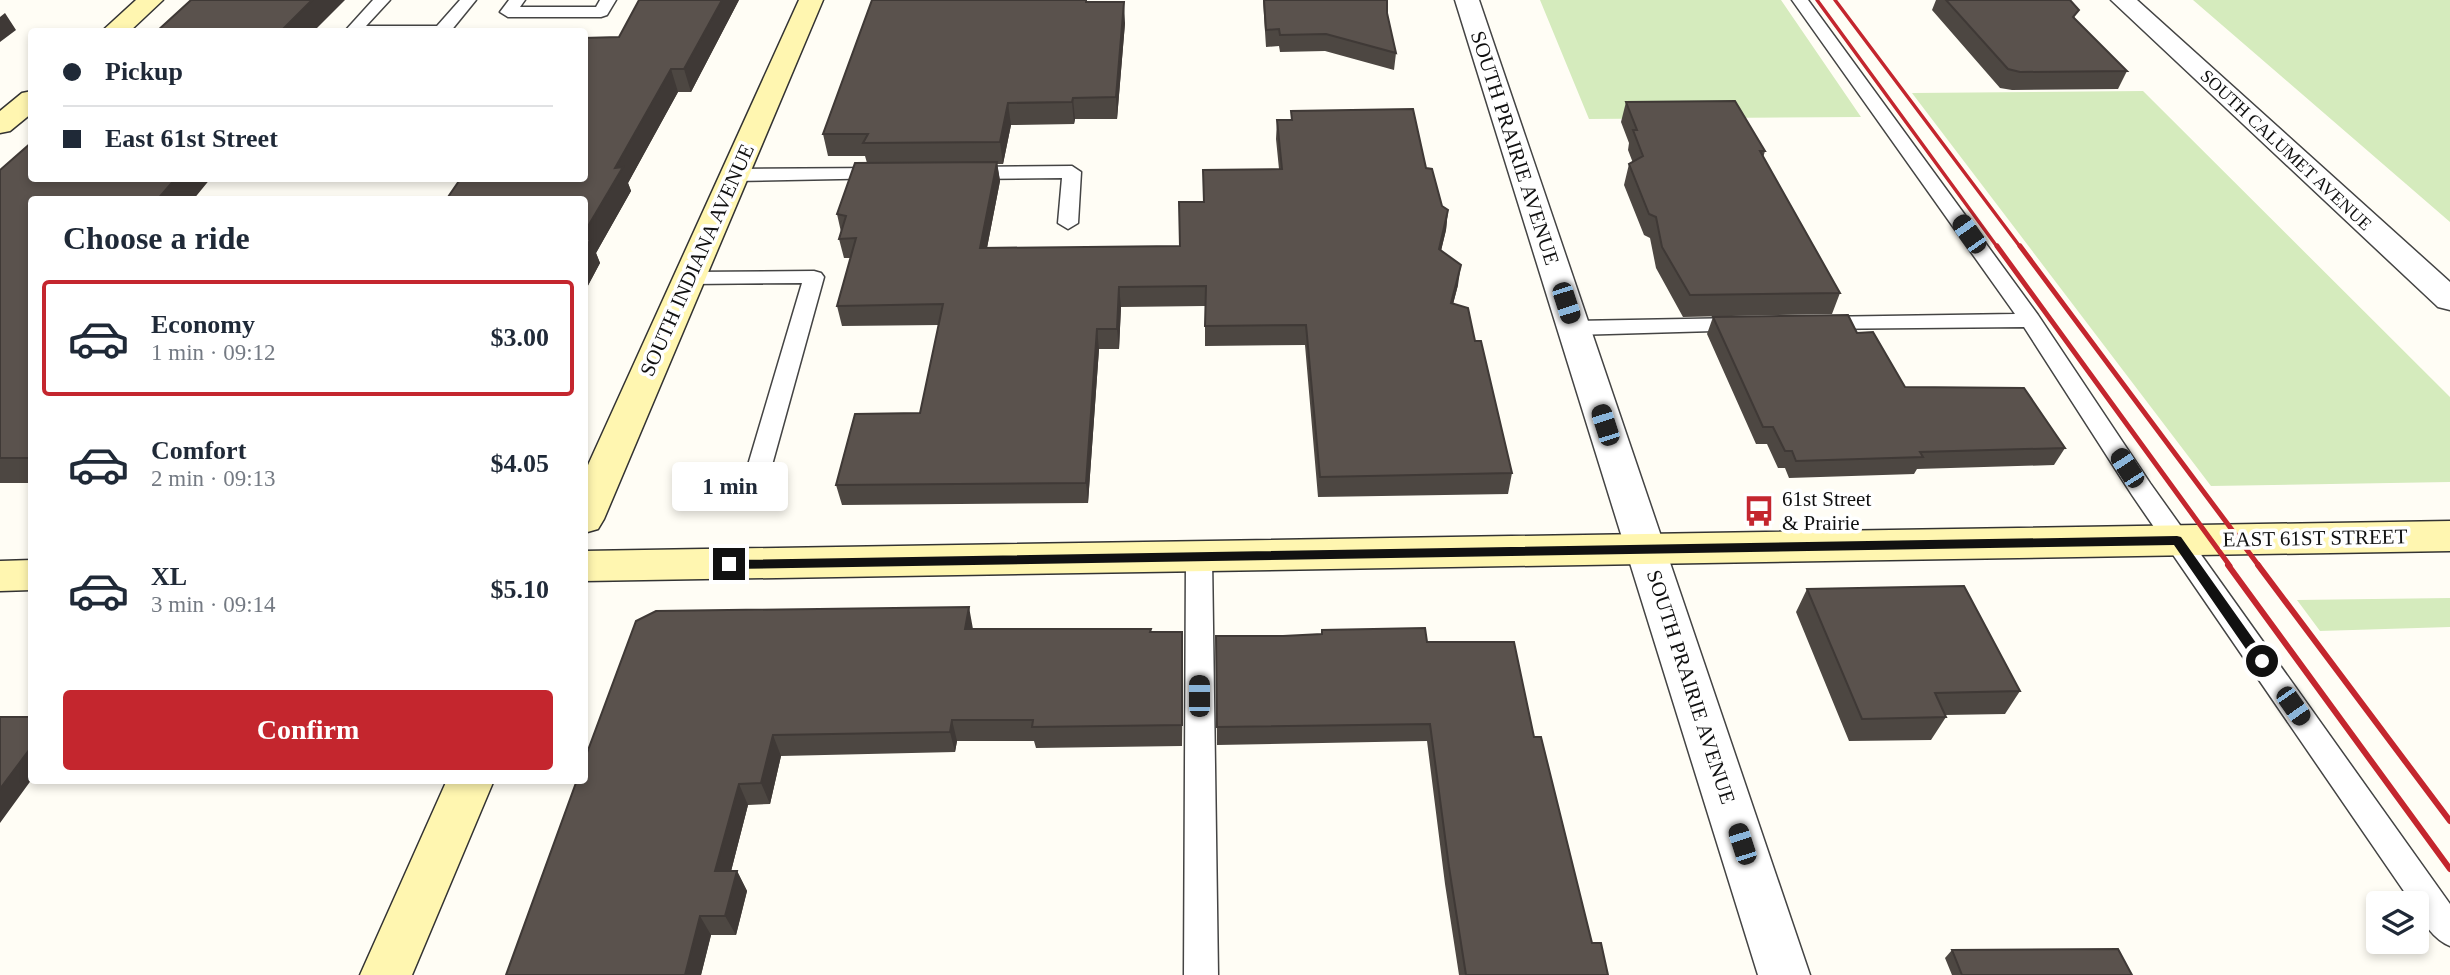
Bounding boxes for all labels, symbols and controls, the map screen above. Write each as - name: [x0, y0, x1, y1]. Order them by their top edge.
- street label: SOUTH PRAIRIE AVENUE: [1466, 28, 1564, 268]
- text: Pickup: [105, 57, 183, 86]
- street label: SOUTH CALUMET AVENUE: [2196, 65, 2376, 235]
- text: East 61st Street: [105, 124, 278, 153]
- street label: SOUTH INDIANA AVENUE: [635, 140, 759, 380]
- car: [1949, 211, 1990, 257]
- text: Choose a ride: [63, 220, 250, 256]
- car: [1550, 280, 1583, 326]
- icon: car: [67, 307, 130, 370]
- text: Economy: [151, 310, 255, 339]
- text: $3.00: [491, 323, 549, 352]
- text: 1 min · 09:12: [151, 340, 276, 365]
- car: [1589, 402, 1622, 448]
- icon: car: [67, 433, 130, 496]
- text: Comfort: [151, 436, 246, 465]
- car: [2107, 445, 2148, 491]
- text: $4.05: [491, 449, 549, 478]
- callout: 1 min: [671, 462, 787, 512]
- text: 2 min · 09:13: [151, 466, 276, 491]
- text: 1 min: [702, 474, 758, 499]
- place label: 61st Street & Prairie: [1782, 487, 1871, 535]
- bus stop icon: 61st Street & Prairie: [1742, 494, 1776, 528]
- street label: EAST 61ST STREET: [2222, 524, 2408, 552]
- route end: [713, 548, 745, 580]
- icon: car: [67, 559, 130, 622]
- text: XL: [151, 562, 187, 591]
- street label: SOUTH PRAIRIE AVENUE: [1642, 567, 1740, 807]
- text: $5.10: [491, 575, 549, 604]
- text: 3 min · 09:14: [151, 592, 276, 617]
- route start: [2246, 645, 2278, 677]
- car: [1189, 675, 1210, 717]
- car: [2273, 683, 2314, 729]
- button: Confirm: [63, 690, 553, 770]
- car: [1726, 821, 1759, 867]
- map controls: [2366, 891, 2429, 954]
- button: layers: [2366, 891, 2429, 954]

